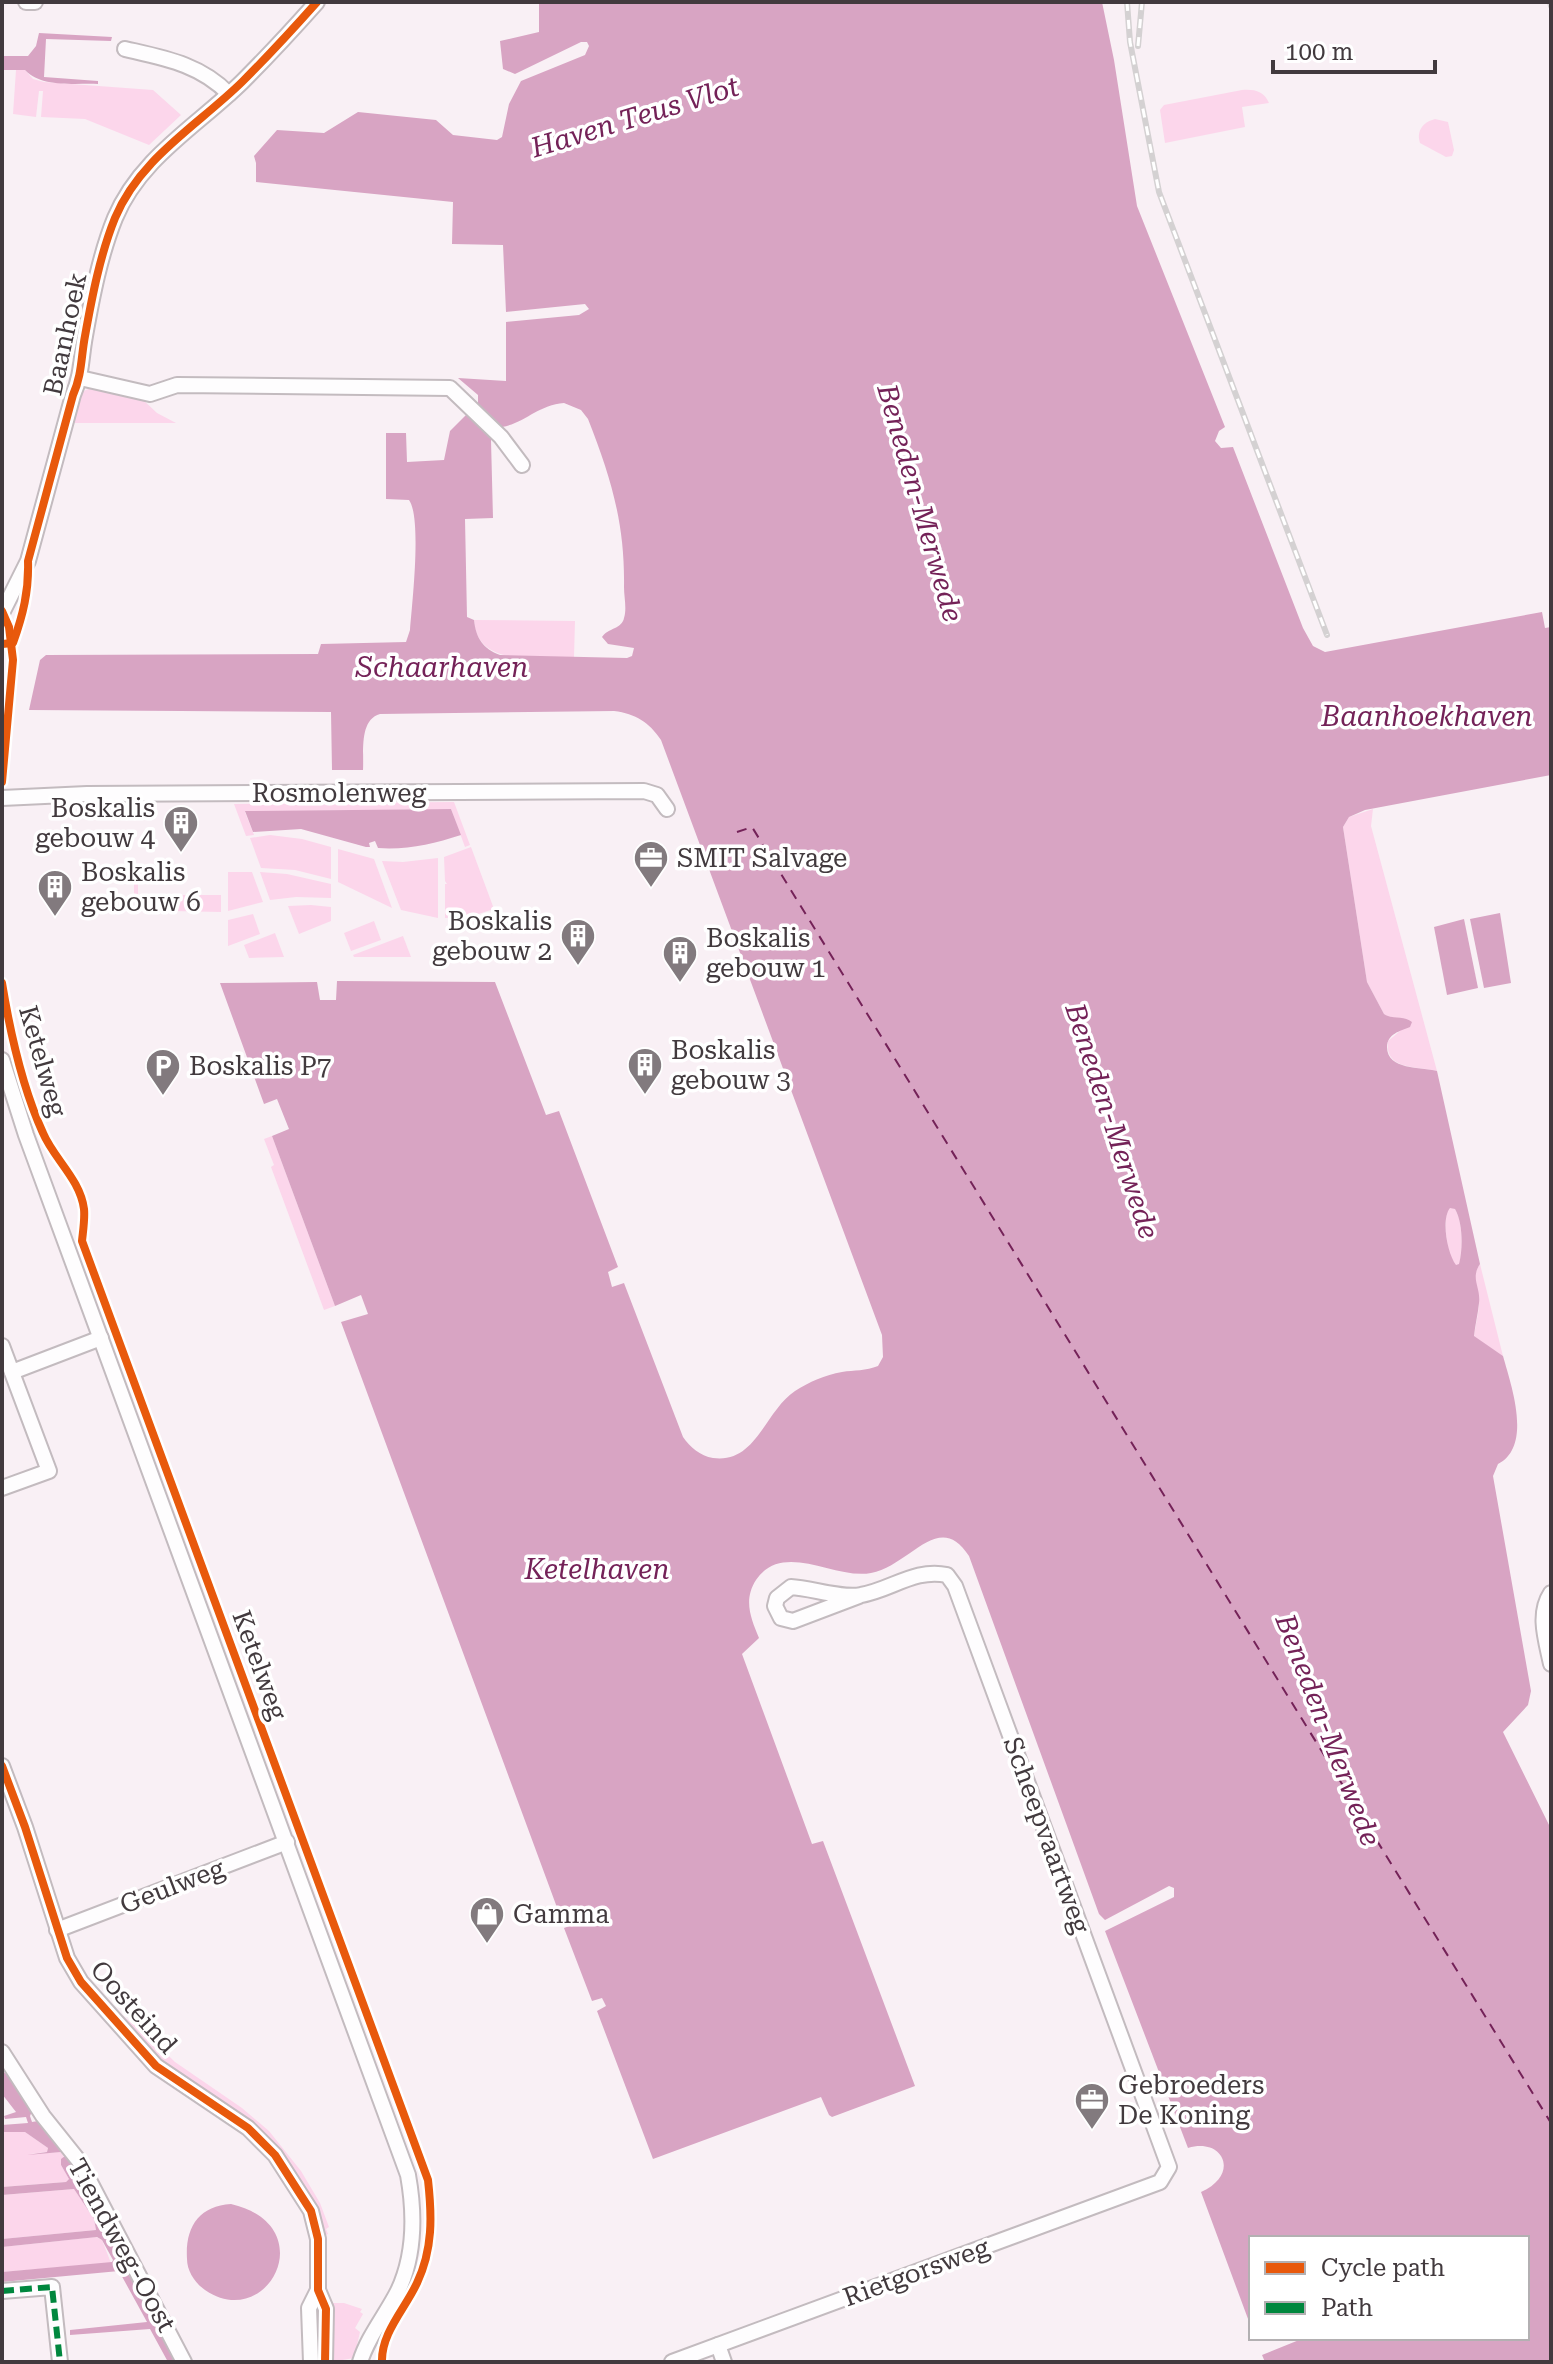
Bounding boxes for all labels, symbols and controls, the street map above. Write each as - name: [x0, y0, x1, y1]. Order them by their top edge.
- scale bar: [1273, 24, 1435, 74]
- text: 100 m: [1285, 38, 1353, 66]
- water label: Haven Teus Vlot: [526, 69, 744, 165]
- street label: Baanhoek: [37, 270, 93, 398]
- water label: Beneden-Merwede: [870, 379, 970, 626]
- water label: Schaarhaven: [355, 651, 528, 684]
- water label: Baanhoekhaven: [1320, 700, 1533, 733]
- street label: Rosmolenweg: [252, 778, 426, 808]
- place label: Boskalis gebouw 4: [35, 793, 155, 853]
- building icon: Boskalis gebouw 4: [162, 804, 200, 854]
- office icon: SMIT Salvage: [632, 839, 670, 889]
- place label: SMIT Salvage: [677, 843, 847, 873]
- place label: Boskalis gebouw 6: [81, 857, 201, 917]
- building icon: Boskalis gebouw 6: [36, 868, 74, 918]
- place label: Boskalis gebouw 2: [432, 906, 552, 966]
- building icon: Boskalis gebouw 2: [559, 917, 597, 967]
- place label: Boskalis gebouw 1: [706, 923, 826, 983]
- building icon: Boskalis gebouw 1: [661, 934, 699, 984]
- water label: Beneden-Merwede: [1058, 998, 1166, 1243]
- street label: Ketelweg: [13, 1002, 73, 1120]
- place label: Boskalis gebouw 3: [671, 1035, 791, 1095]
- building icon: Boskalis gebouw 3: [626, 1046, 664, 1096]
- parking icon: Boskalis P7: [144, 1047, 182, 1097]
- place label: Boskalis P7: [189, 1051, 331, 1081]
- water label: Ketelhaven: [523, 1553, 670, 1586]
- street label: Ketelweg: [226, 1606, 294, 1724]
- water label: Beneden-Merwede: [1268, 1609, 1387, 1851]
- street label: Scheepvaartweg: [998, 1733, 1096, 1937]
- street label: Geulweg: [116, 1852, 229, 1920]
- shop icon: Gamma: [468, 1895, 506, 1945]
- place label: Gamma: [513, 1899, 609, 1929]
- street label: Oosteind: [85, 1954, 184, 2060]
- place label: Gebroeders De Koning: [1118, 2070, 1264, 2130]
- office icon: Gebroeders De Koning: [1073, 2081, 1111, 2131]
- street label: Tiendweg-Oost: [62, 2153, 182, 2337]
- street label: Rietgorsweg: [839, 2232, 993, 2312]
- legend: [1249, 2236, 1529, 2340]
- text: Cycle path: [1321, 2254, 1445, 2282]
- text: Path: [1321, 2294, 1373, 2322]

